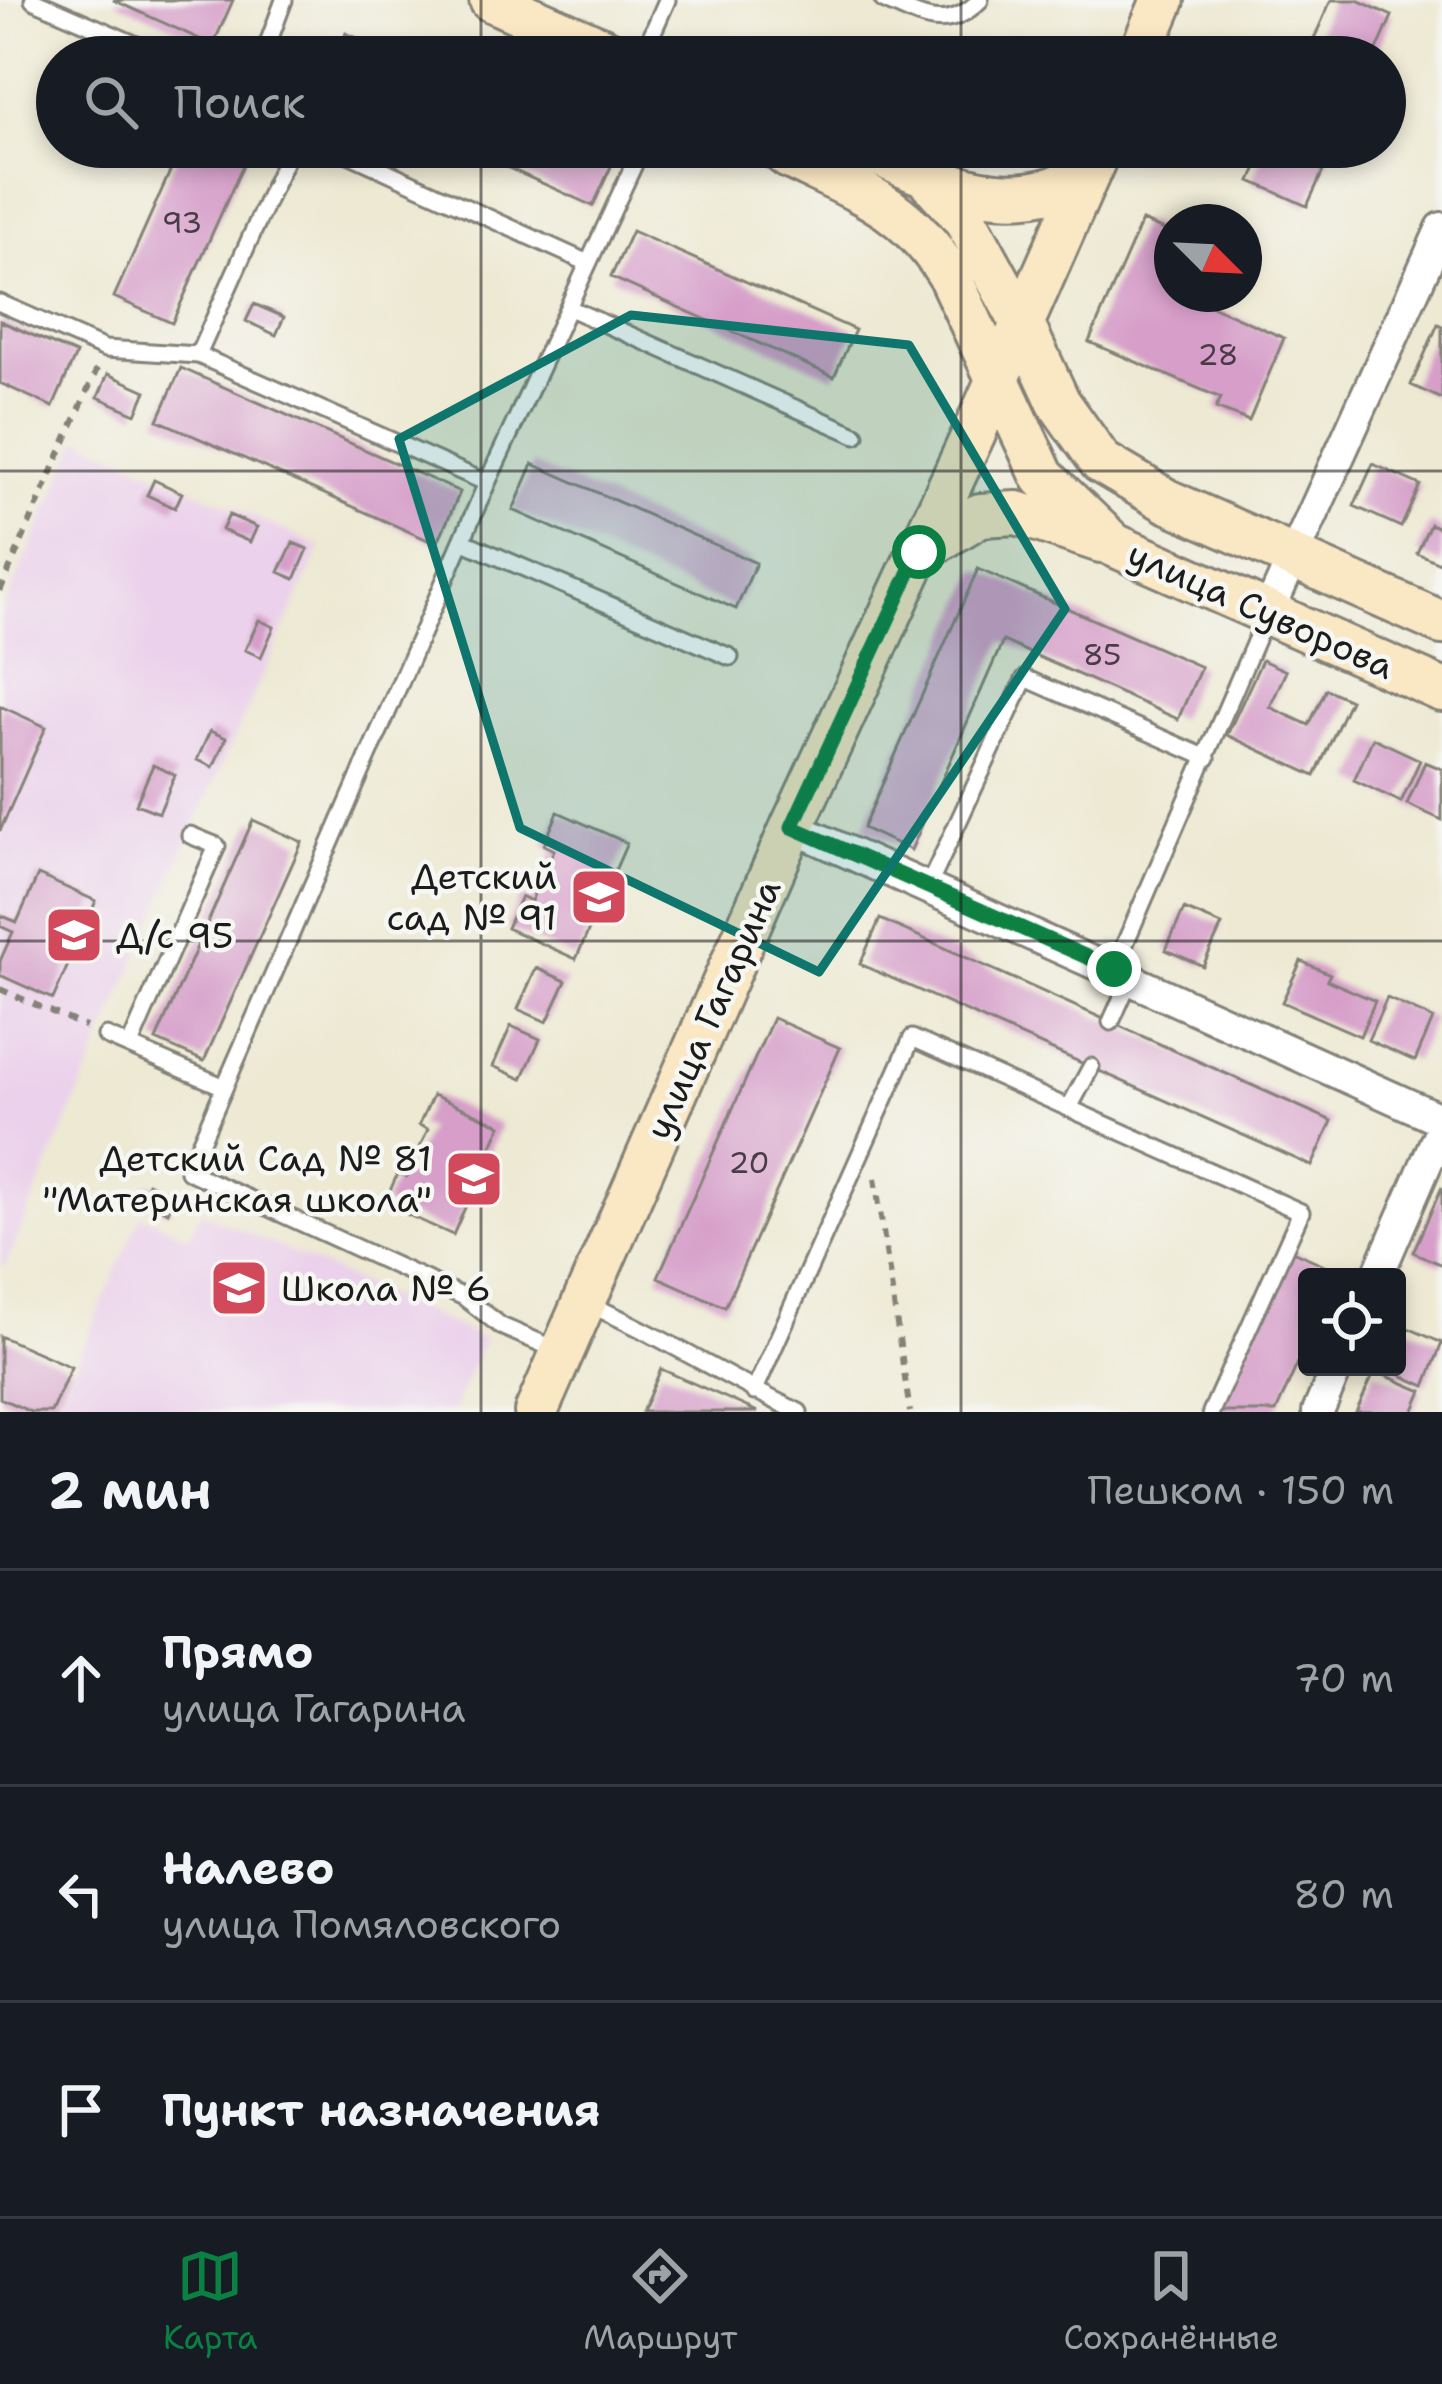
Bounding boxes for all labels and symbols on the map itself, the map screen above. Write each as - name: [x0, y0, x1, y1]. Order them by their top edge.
- house number: 93: [162, 202, 202, 243]
- north arrow: [1154, 204, 1262, 312]
- house number: 28: [1197, 334, 1239, 375]
- route start: [892, 525, 946, 579]
- street label: улица Суворова: [1120, 529, 1402, 691]
- house number: 85: [1083, 634, 1121, 675]
- place label: Детский сад № 91: [386, 852, 557, 942]
- school or university icon: Детский сад № 91: [568, 866, 630, 928]
- street label: улица Гагарина: [634, 871, 792, 1147]
- school or university icon: Д/с 95: [43, 904, 105, 966]
- place label: Д/с 95: [116, 911, 233, 960]
- route end: [1087, 942, 1141, 996]
- place label: Детский Сад № 81 "Материнская школа": [42, 1134, 432, 1224]
- house number: 20: [728, 1142, 770, 1183]
- school or university icon: Детский Сад № 81 "Материнская школа": [443, 1148, 505, 1210]
- school or university icon: Школа № 6: [208, 1257, 270, 1319]
- place label: Школа № 6: [281, 1264, 491, 1313]

